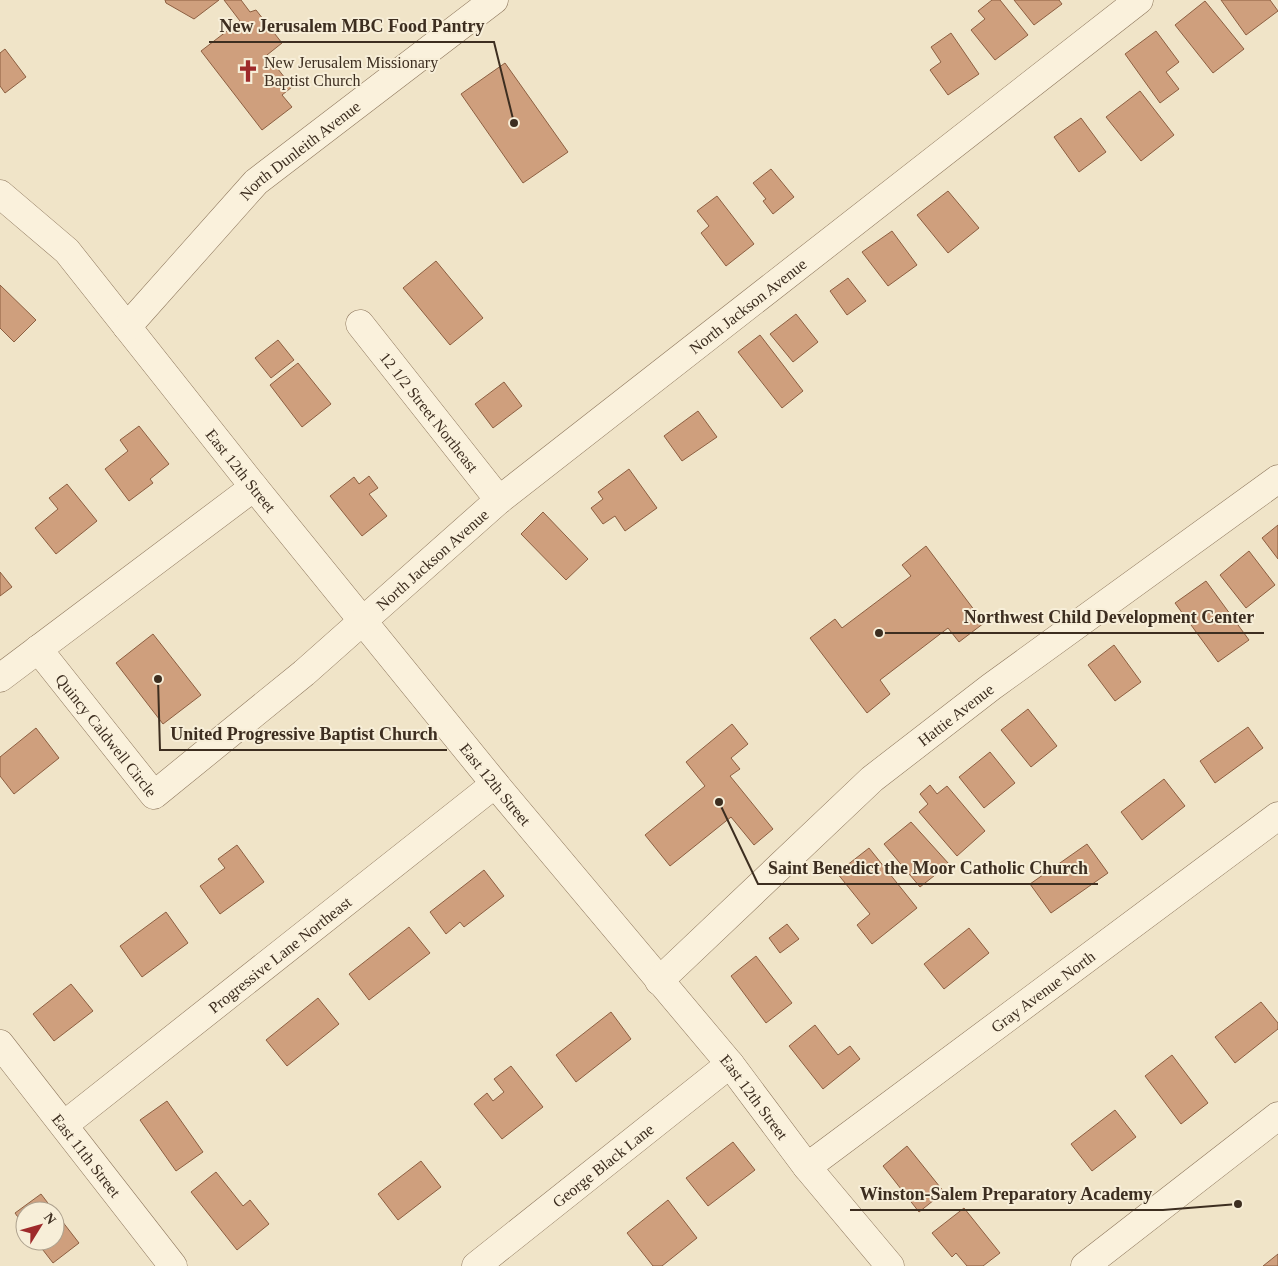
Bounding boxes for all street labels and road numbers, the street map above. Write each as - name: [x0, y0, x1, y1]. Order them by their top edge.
- street label: North Dunleith Avenue: [236, 98, 364, 203]
- street label: North Jackson Avenue: [686, 255, 810, 357]
- street label: 12 1/2 Street Northeast: [376, 349, 482, 476]
- street label: East 12th Street: [202, 426, 279, 516]
- street label: North Jackson Avenue: [373, 506, 492, 614]
- street label: Quincy Caldwell Circle: [52, 671, 160, 800]
- street label: Hattie Avenue: [915, 680, 997, 749]
- street label: East 12th Street: [456, 740, 534, 829]
- street label: Progressive Lane Northeast: [205, 893, 355, 1016]
- street label: Gray Avenue North: [988, 948, 1098, 1036]
- street label: East 12th Street: [717, 1051, 792, 1143]
- street label: East 11th Street: [49, 1111, 124, 1201]
- street label: George Black Lane: [549, 1120, 657, 1211]

